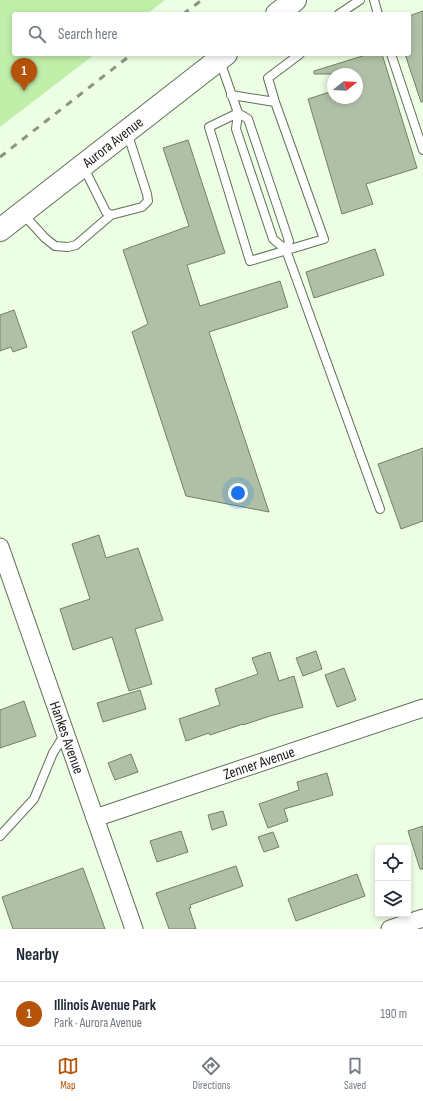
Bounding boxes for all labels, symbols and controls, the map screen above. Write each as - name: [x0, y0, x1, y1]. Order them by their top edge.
- search box: [12, 12, 411, 56]
- icon: search: [26, 23, 48, 45]
- text: Search here: [58, 25, 118, 44]
- pin: 1: [11, 58, 37, 91]
- north arrow: [327, 68, 363, 104]
- street label: Aurora Avenue: [78, 113, 147, 172]
- your location: [228, 483, 248, 503]
- street label: Hankes Avenue: [45, 699, 88, 777]
- street label: Zenner Avenue: [221, 742, 297, 784]
- map controls: [375, 845, 411, 917]
- button: locate: [375, 845, 411, 881]
- button: layers: [375, 881, 411, 917]
- text: Nearby: [16, 945, 59, 965]
- text: Illinois Avenue Park: [54, 996, 156, 1015]
- text: 1: [26, 1006, 32, 1022]
- text: 190 m: [380, 1006, 407, 1022]
- text: Park · Aurora Avenue: [54, 1015, 142, 1031]
- tab: Map: [57, 1055, 79, 1092]
- tab: Directions: [193, 1055, 230, 1092]
- tab: Saved: [344, 1055, 366, 1092]

